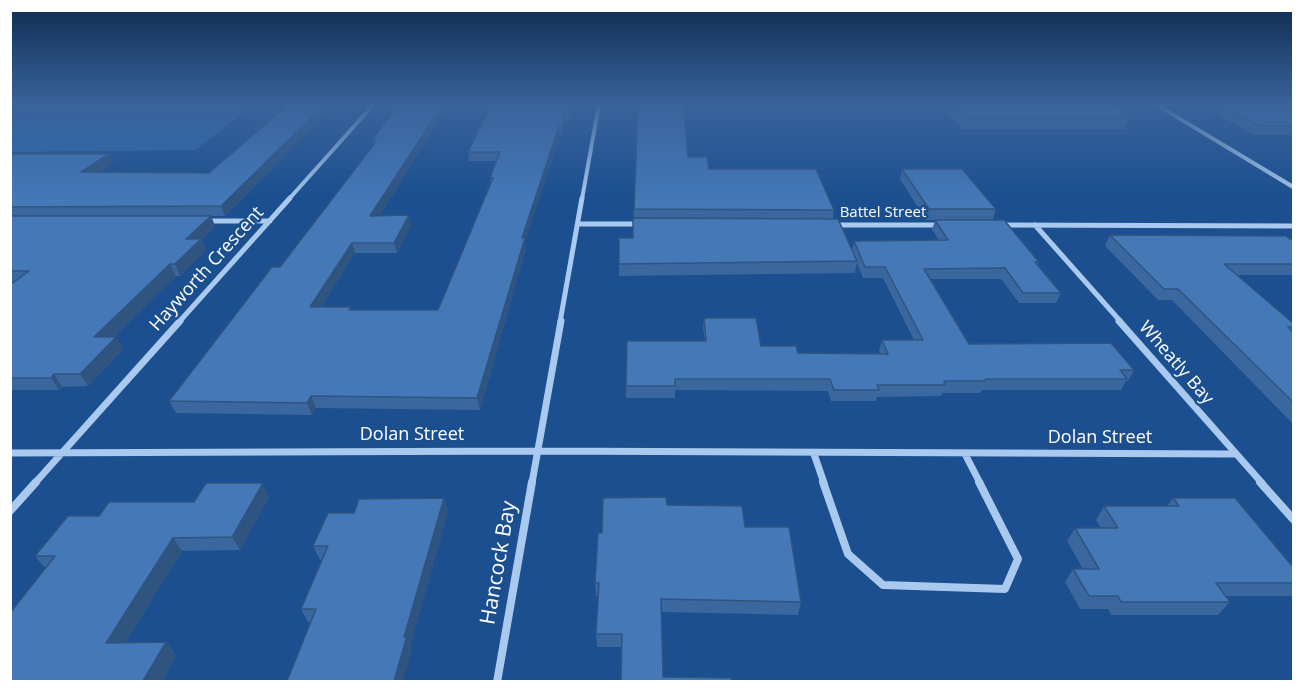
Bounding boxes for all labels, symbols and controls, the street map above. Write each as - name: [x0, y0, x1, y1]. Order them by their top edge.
- street label: Hayworth Crescent: [145, 202, 269, 336]
- street label: Battel Street: [840, 204, 926, 222]
- street label: Wheatly Bay: [1134, 317, 1218, 409]
- street label: Dolan Street: [360, 424, 464, 446]
- street label: Dolan Street: [1048, 427, 1152, 449]
- street label: Hancock Bay: [476, 499, 522, 627]

